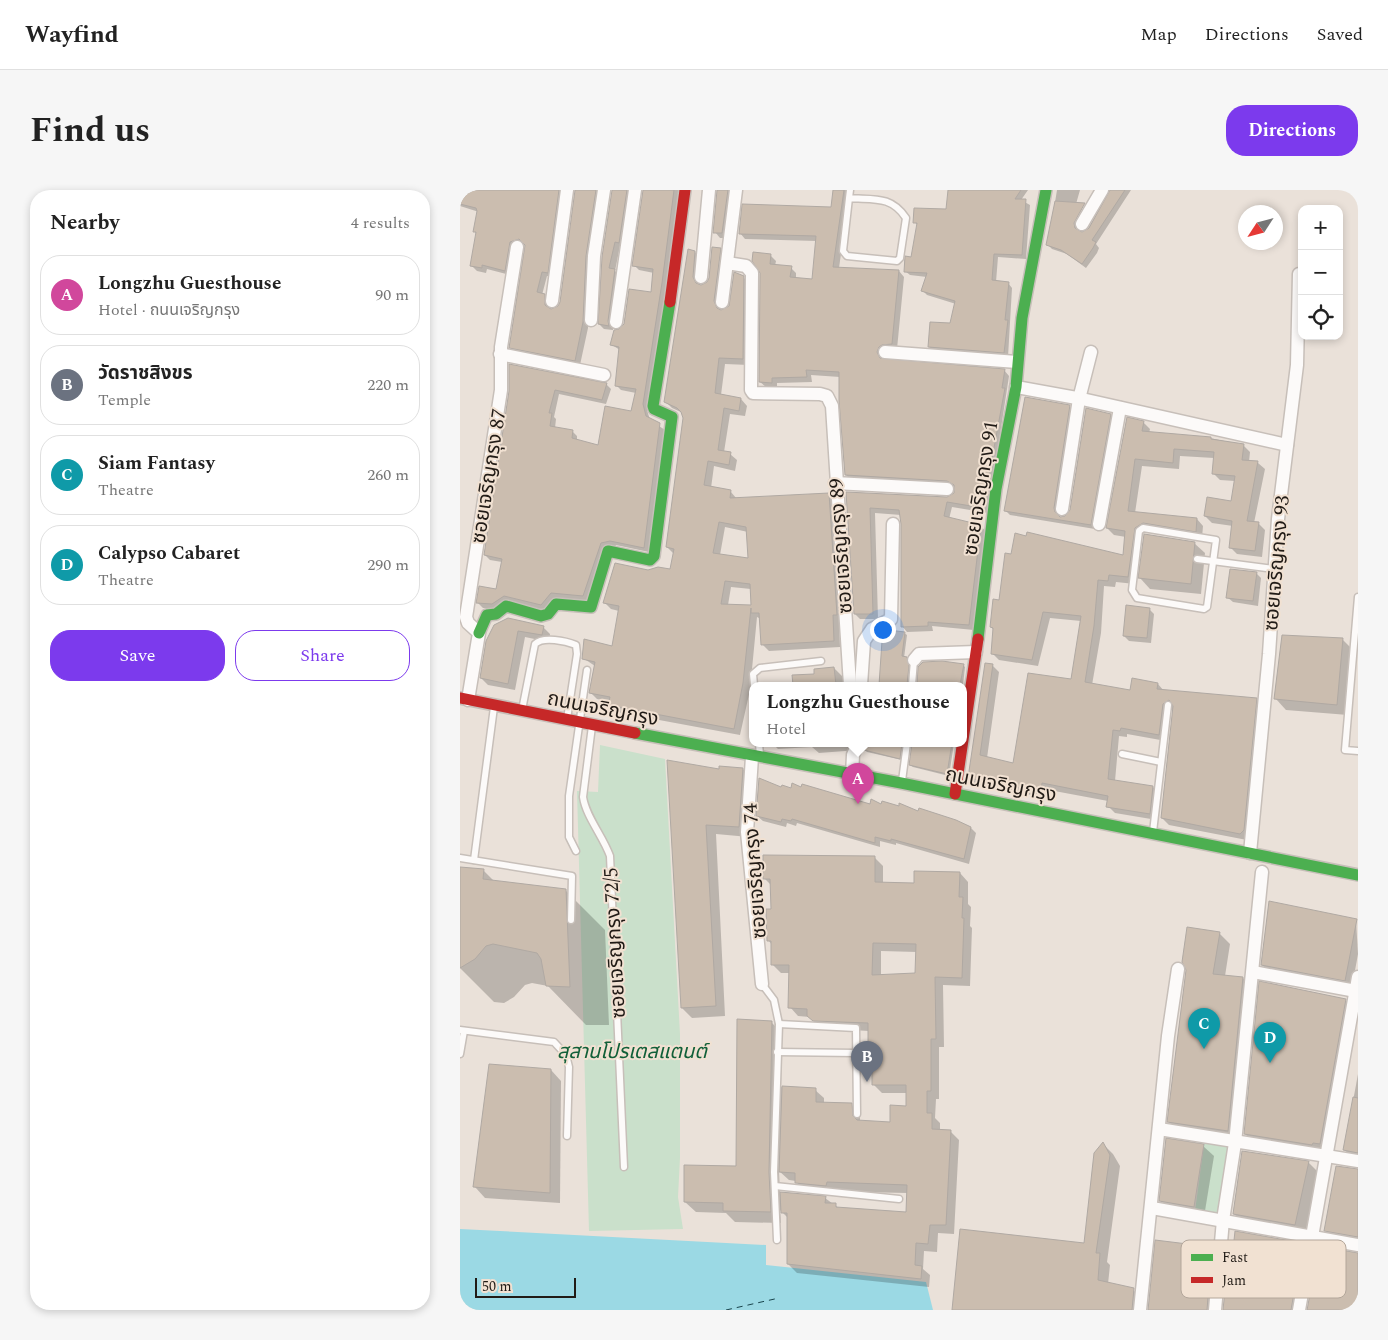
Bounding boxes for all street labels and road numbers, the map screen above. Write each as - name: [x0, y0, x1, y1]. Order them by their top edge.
- street label: ซอยเจริญกรุง 87: [464, 407, 514, 546]
- street label: ซอยเจริญกรุง 91: [956, 419, 1006, 558]
- street label: ซอยเจริญกรุง 89: [821, 477, 861, 615]
- street label: ซอยเจริญกรุง 93: [1256, 494, 1298, 632]
- street label: ถนนเจริญกรุง: [545, 683, 661, 734]
- street label: ถนนเจริญกรุง: [943, 759, 1059, 810]
- street label: ซอยเจริญกรุง 74: [735, 802, 775, 940]
- street label: ซอยเจริญกรุง 72/5: [596, 867, 634, 1019]

